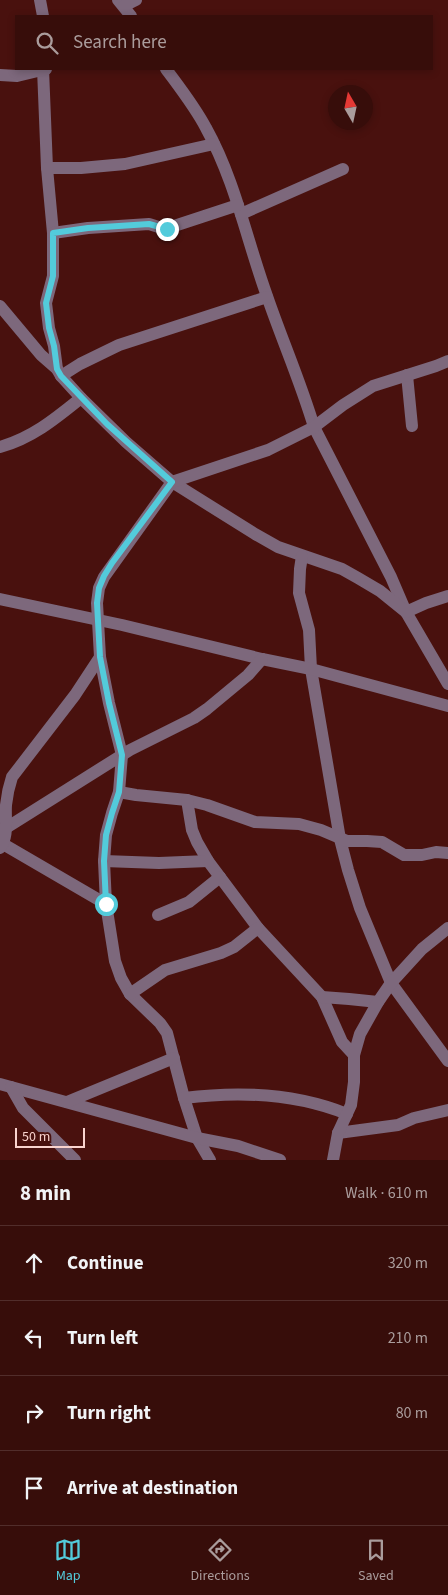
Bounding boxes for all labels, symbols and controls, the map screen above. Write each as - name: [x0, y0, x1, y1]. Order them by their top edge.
- search box: [15, 15, 433, 70]
- icon: search: [33, 29, 61, 57]
- text: Search here: [73, 29, 167, 56]
- north arrow: [328, 85, 373, 130]
- route end: [156, 218, 179, 241]
- route start: [95, 893, 118, 916]
- scale bar: [15, 1125, 85, 1148]
- text: 50 m: [22, 1127, 50, 1147]
- text: 8 min: [20, 1178, 71, 1208]
- text: Walk · 610 m: [345, 1182, 428, 1204]
- icon: ahead: [20, 1249, 48, 1277]
- text: Continue: [67, 1250, 144, 1277]
- text: 320 m: [388, 1252, 428, 1274]
- icon: left: [20, 1324, 48, 1352]
- text: Turn left: [67, 1325, 138, 1352]
- text: 210 m: [388, 1327, 428, 1349]
- icon: right: [20, 1399, 48, 1427]
- text: Turn right: [67, 1400, 151, 1427]
- text: 80 m: [396, 1402, 428, 1424]
- icon: arrive: [20, 1474, 48, 1502]
- text: Arrive at destination: [67, 1475, 238, 1502]
- tab: Map: [54, 1536, 82, 1586]
- tab: Directions: [190, 1536, 250, 1586]
- tab: Saved: [358, 1536, 394, 1586]

